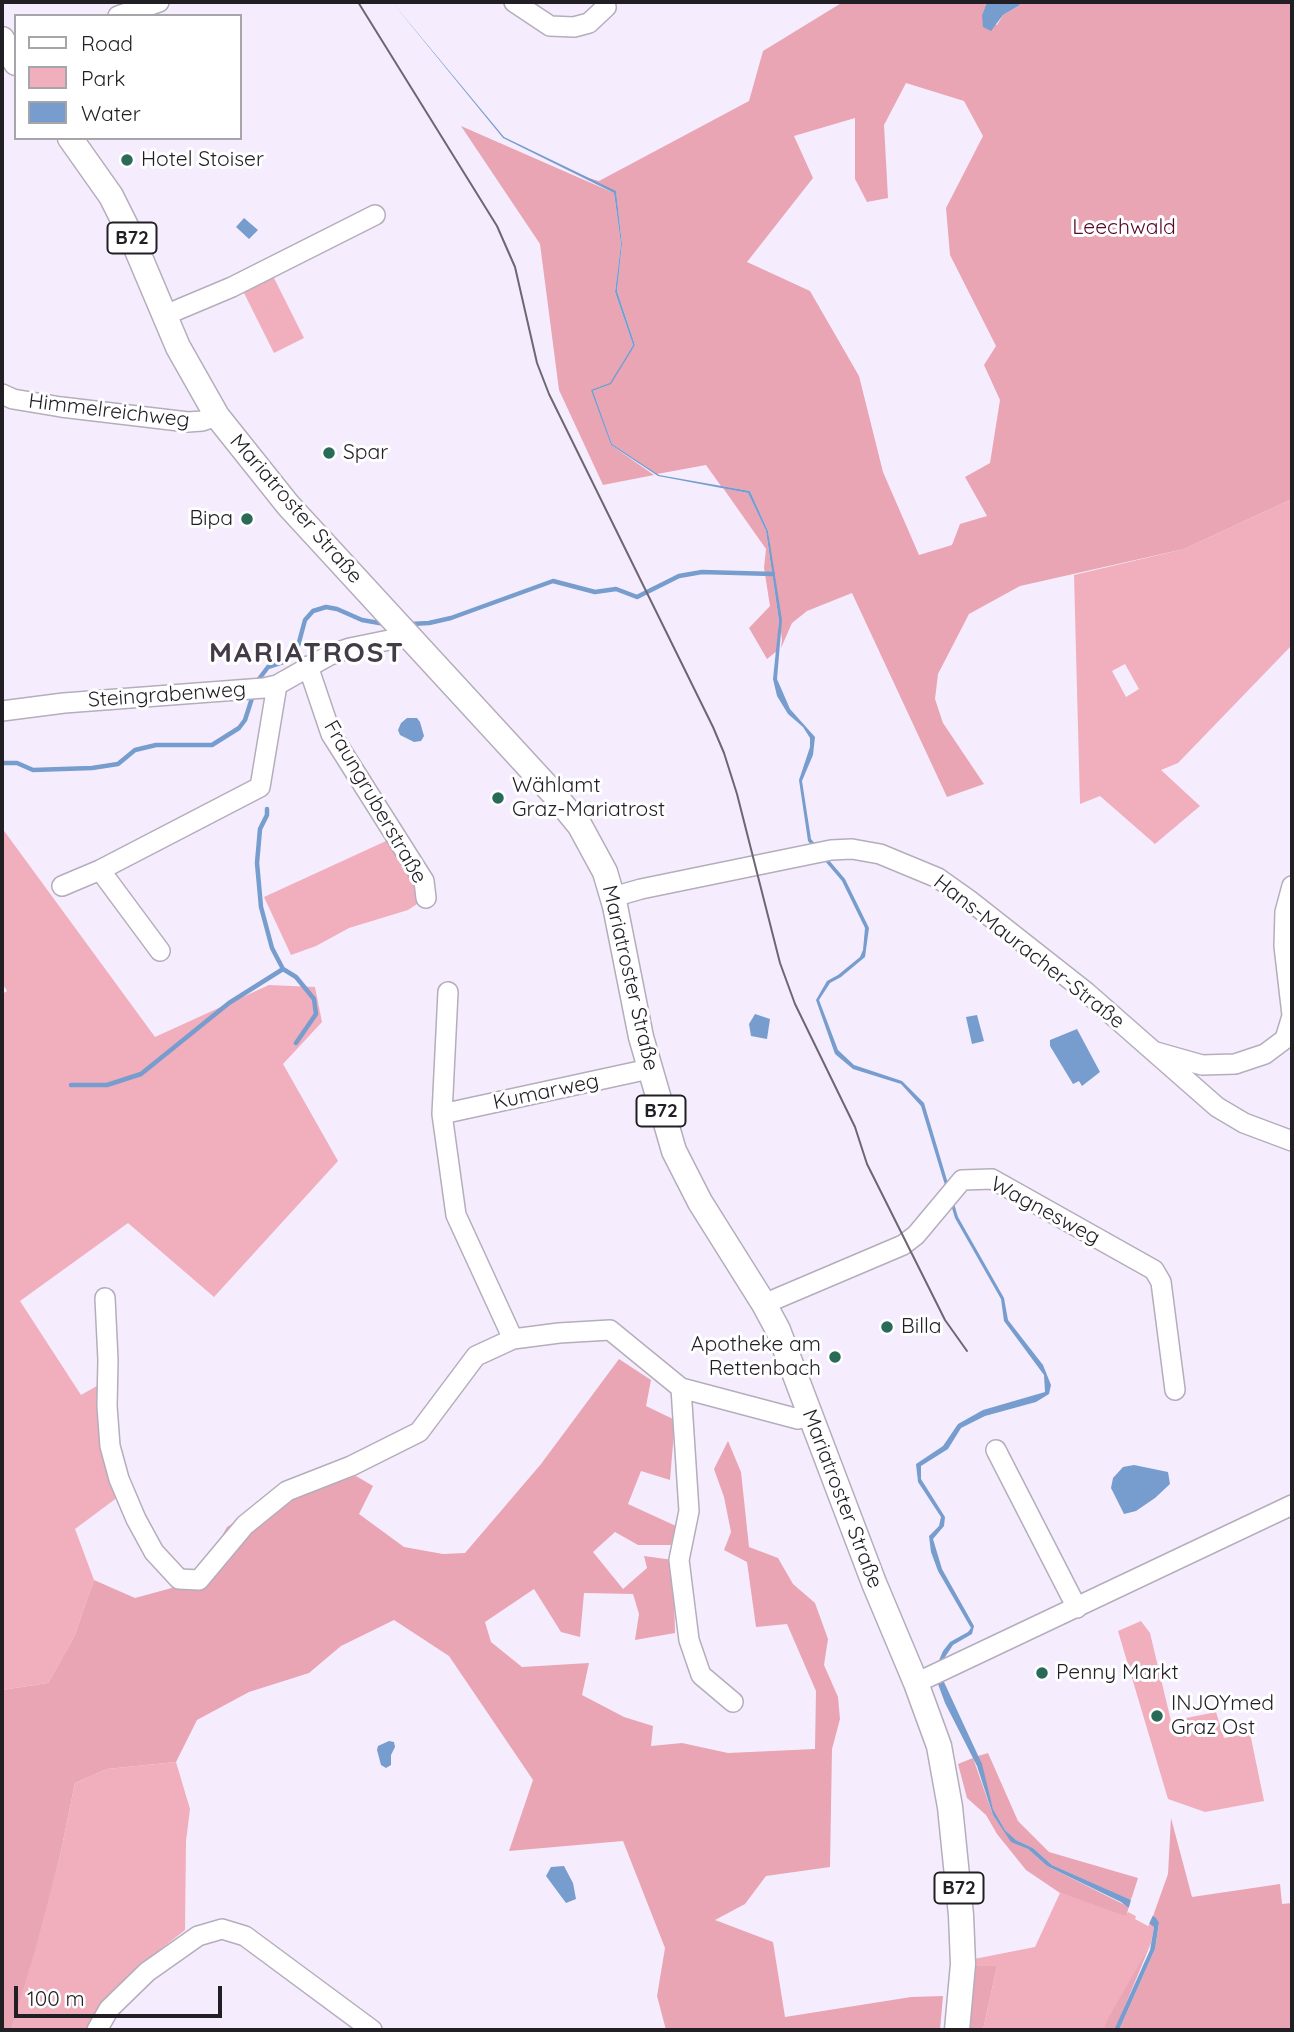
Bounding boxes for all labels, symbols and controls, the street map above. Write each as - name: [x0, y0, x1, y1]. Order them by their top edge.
- legend: [14, 14, 242, 140]
- text: Road: [81, 30, 133, 56]
- text: Park: [81, 65, 125, 91]
- text: Water: [81, 100, 141, 126]
- place label: Hotel Stoiser: [141, 147, 264, 173]
- marker: Hotel Stoiser: [119, 152, 135, 168]
- park label: Leechwald: [1072, 215, 1176, 241]
- road number: B72: [108, 222, 156, 254]
- street label: Himmelreichweg: [27, 389, 191, 433]
- street label: Mariatroster Straße: [224, 429, 368, 589]
- place label: Spar: [343, 440, 388, 466]
- marker: Spar: [321, 445, 337, 461]
- place label: Bipa: [189, 506, 233, 532]
- marker: Bipa: [239, 511, 255, 527]
- district label: MARIATROST: [210, 637, 404, 671]
- street label: Steingrabenweg: [87, 677, 247, 713]
- street label: Fraungruberstraße: [318, 716, 432, 888]
- place label: Wählamt Graz-Mariatrost: [512, 773, 665, 823]
- marker: Wählamt Graz-Mariatrost: [490, 790, 506, 806]
- street label: Hans-Mauracher-Straße: [928, 870, 1130, 1034]
- street label: Mariatroster Straße: [596, 883, 664, 1073]
- street label: Kumarweg: [491, 1068, 601, 1116]
- road number: B72: [636, 1096, 686, 1126]
- street label: Wagnesweg: [986, 1172, 1104, 1250]
- place label: Billa: [901, 1314, 942, 1340]
- marker: Billa: [879, 1319, 895, 1335]
- place label: Apotheke am Rettenbach: [691, 1332, 821, 1382]
- marker: Apotheke am Rettenbach: [827, 1349, 843, 1365]
- street label: Mariatroster Straße: [796, 1406, 888, 1592]
- place label: Penny Markt: [1056, 1660, 1179, 1686]
- marker: Penny Markt: [1034, 1665, 1050, 1681]
- place label: INJOYmed Graz Ost: [1171, 1691, 1274, 1741]
- marker: INJOYmed Graz Ost: [1149, 1708, 1165, 1724]
- road number: B72: [934, 1872, 984, 1904]
- scale bar: [18, 1972, 226, 2016]
- text: 100 m: [27, 1985, 85, 2011]

